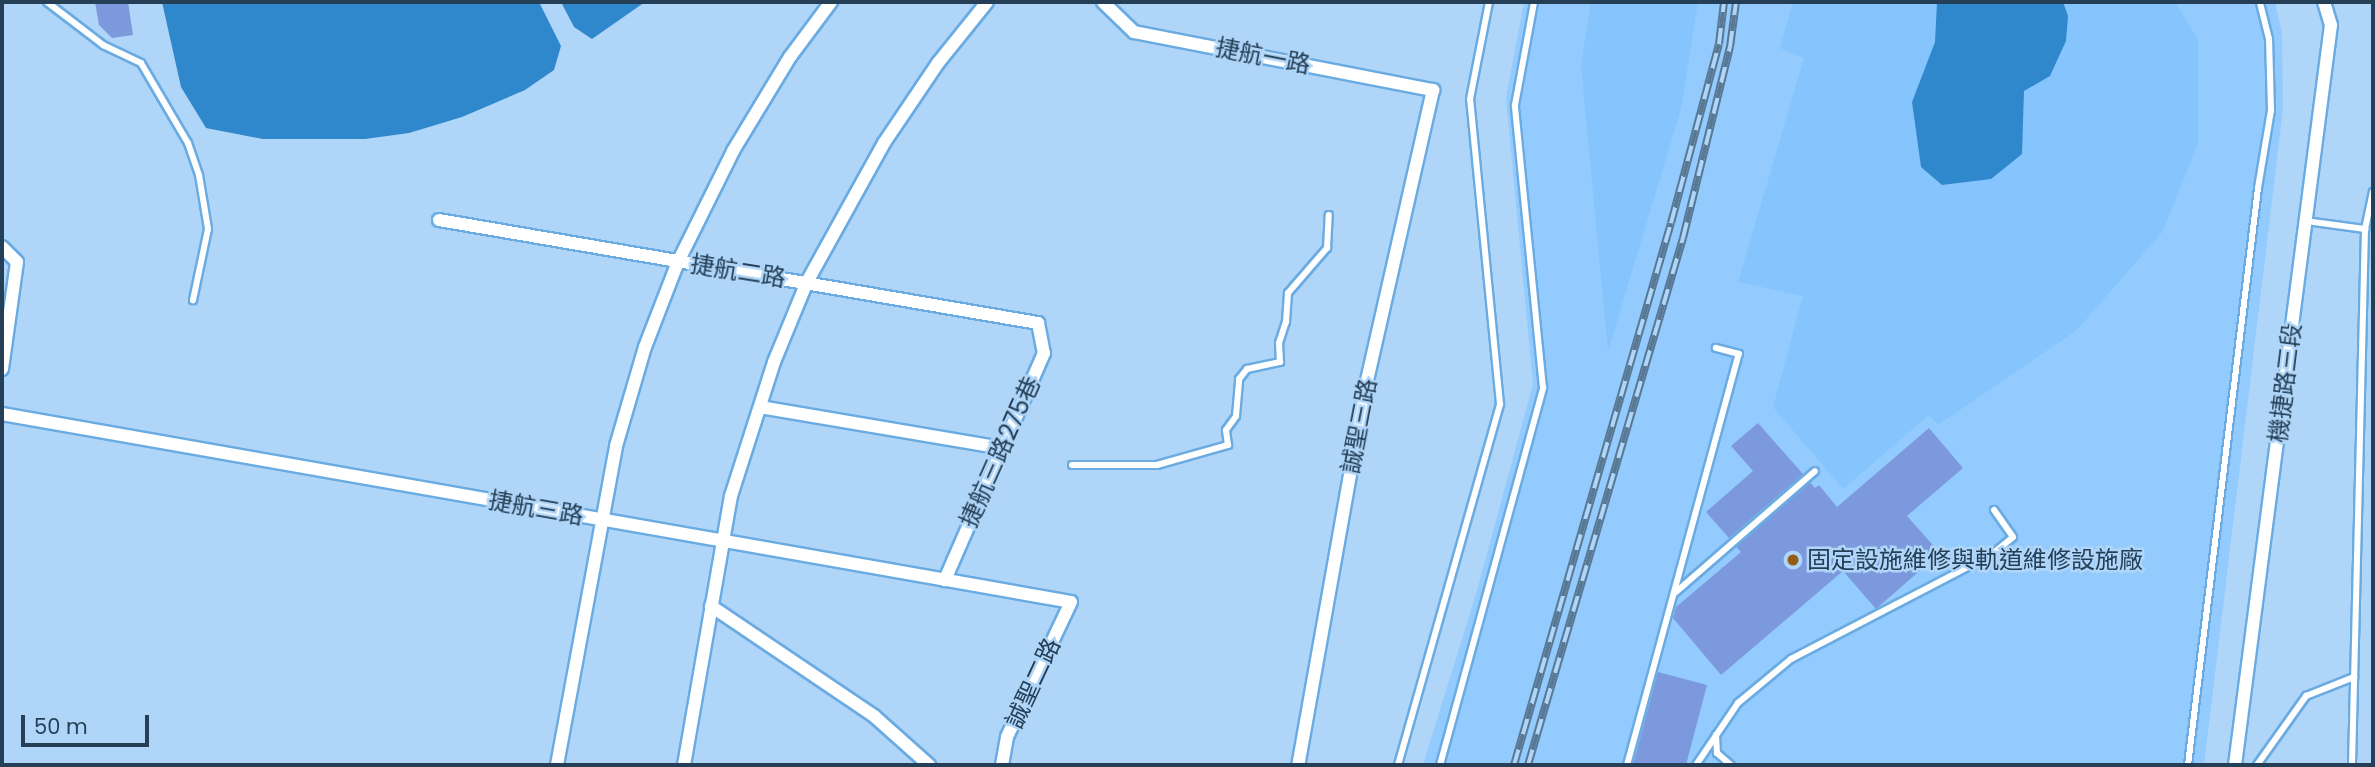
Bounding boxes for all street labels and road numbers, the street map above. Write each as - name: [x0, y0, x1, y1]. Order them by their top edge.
- street label: 捷航一路: [1213, 33, 1313, 79]
- street label: 捷航二路: [688, 249, 788, 293]
- street label: 機捷路三段: [2263, 322, 2307, 444]
- street label: 捷航三路275巷: [954, 372, 1046, 532]
- street label: 誠聖三路: [1336, 376, 1382, 476]
- street label: 捷航三路: [486, 485, 586, 531]
- street label: 誠聖二路: [1000, 633, 1066, 733]

